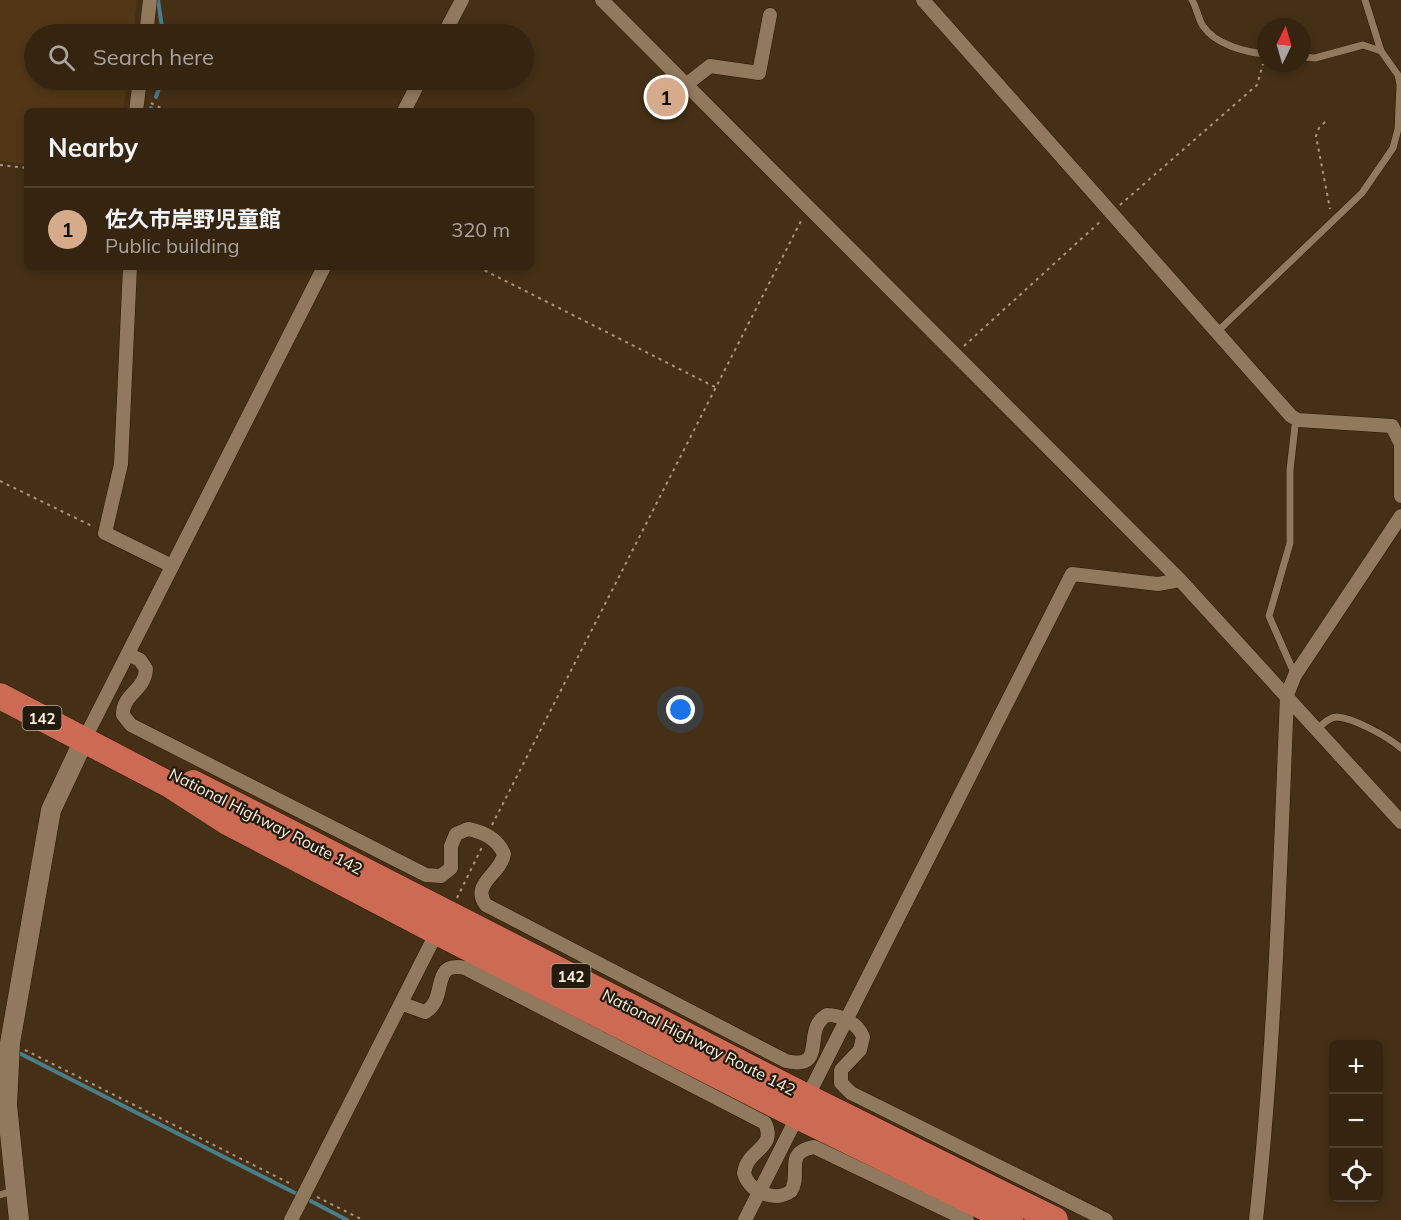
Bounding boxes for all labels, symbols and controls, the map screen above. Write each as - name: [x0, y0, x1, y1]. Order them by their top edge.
- north arrow: [1257, 18, 1311, 72]
- search box: [24, 24, 534, 90]
- icon: search: [45, 41, 78, 74]
- text: Search here: [93, 43, 214, 71]
- pin: 1: [646, 74, 686, 120]
- text: Nearby: [48, 131, 138, 164]
- text: 佐久市岸野児童館: [105, 205, 281, 233]
- text: 1: [62, 217, 74, 242]
- text: 320 m: [451, 217, 510, 242]
- text: Public building: [105, 233, 240, 258]
- your location: [666, 695, 695, 724]
- road number: 142: [22, 706, 62, 730]
- street label: National Highway Route 142: [166, 763, 366, 879]
- road number: 142: [552, 964, 590, 988]
- street label: National Highway Route 142: [599, 984, 799, 1100]
- map controls: [1329, 1040, 1383, 1202]
- button: +: [1329, 1040, 1383, 1094]
- button: −: [1329, 1094, 1383, 1148]
- button: locate: [1329, 1148, 1383, 1202]

